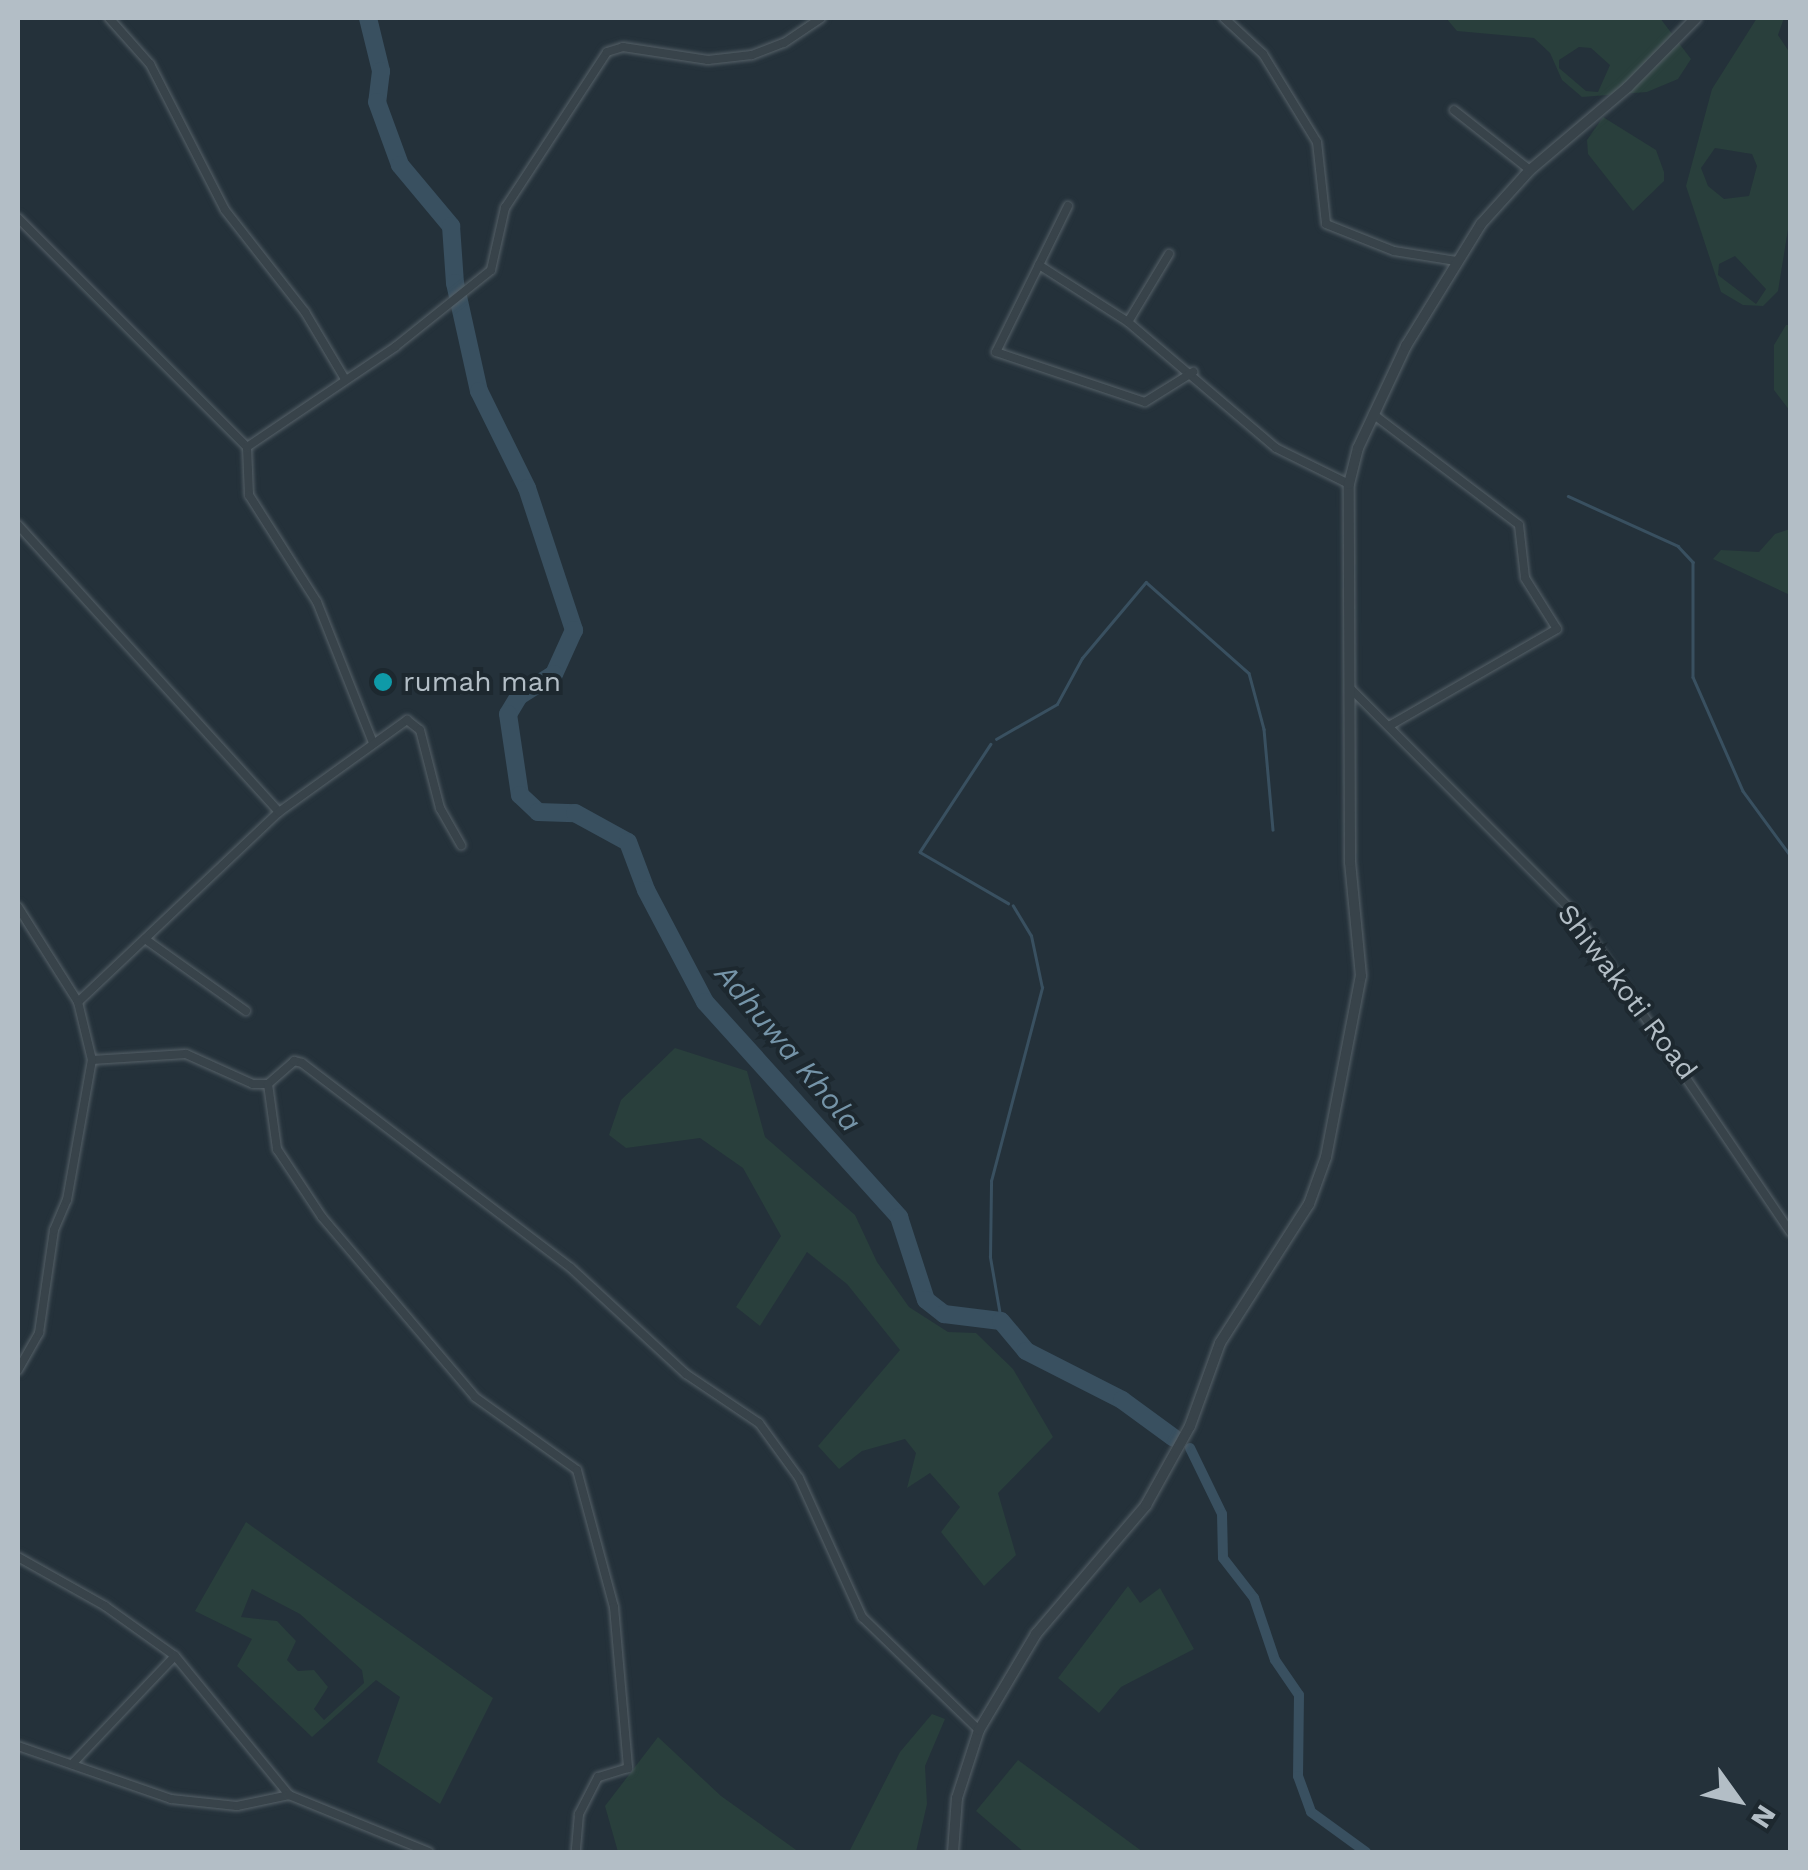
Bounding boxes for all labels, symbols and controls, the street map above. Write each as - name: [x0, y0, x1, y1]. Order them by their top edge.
- place label: rumah man: [403, 665, 561, 699]
- marker: rumah man: [372, 671, 394, 693]
- street label: Shiwakoti Road: [1550, 898, 1704, 1086]
- water label: Adhuwa Khola: [707, 957, 869, 1139]
- north arrow: [1688, 1750, 1788, 1850]
- text: N: [1744, 1799, 1783, 1834]

